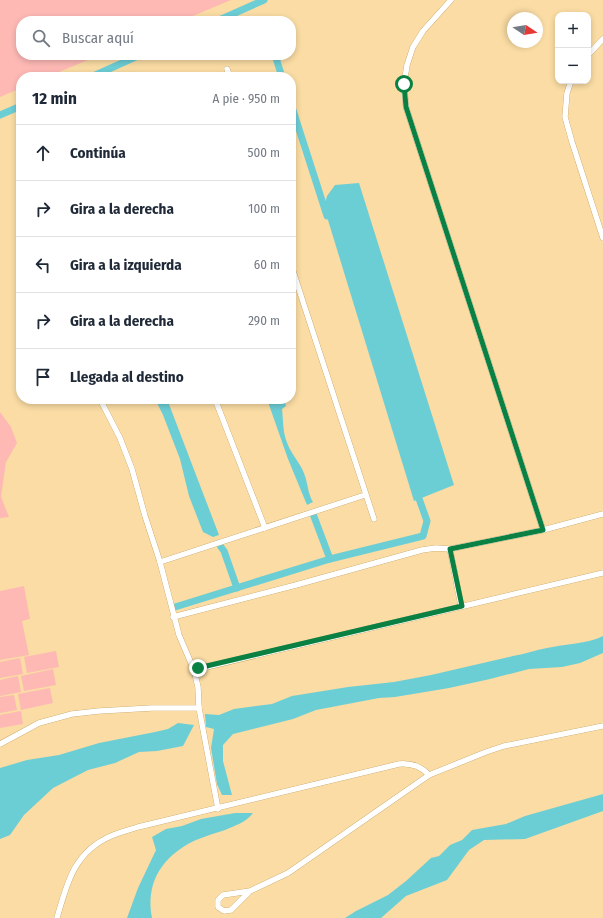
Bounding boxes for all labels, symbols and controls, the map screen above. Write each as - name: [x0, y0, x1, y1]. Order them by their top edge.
- north arrow: [507, 12, 543, 48]
- map controls: [555, 12, 591, 84]
- button: +: [555, 12, 591, 48]
- search box: [16, 16, 296, 60]
- icon: search: [30, 27, 52, 49]
- text: Buscar aquí: [62, 29, 134, 47]
- button: −: [555, 48, 591, 84]
- route start: [395, 75, 413, 93]
- text: 12 min: [32, 88, 77, 109]
- text: A pie · 950 m: [213, 91, 280, 106]
- icon: ahead: [32, 142, 54, 164]
- text: Continúa: [70, 144, 126, 162]
- text: 500 m: [247, 145, 280, 160]
- icon: right: [32, 198, 54, 220]
- text: Gira a la derecha: [70, 200, 174, 218]
- text: 100 m: [248, 201, 280, 216]
- icon: left: [32, 254, 54, 276]
- text: Gira a la izquierda: [70, 256, 182, 274]
- text: 60 m: [254, 257, 280, 272]
- icon: right: [32, 310, 54, 332]
- text: Gira a la derecha: [70, 312, 174, 330]
- text: 290 m: [248, 313, 280, 328]
- icon: arrive: [32, 366, 54, 388]
- text: Llegada al destino: [70, 368, 184, 386]
- route end: [189, 659, 207, 677]

